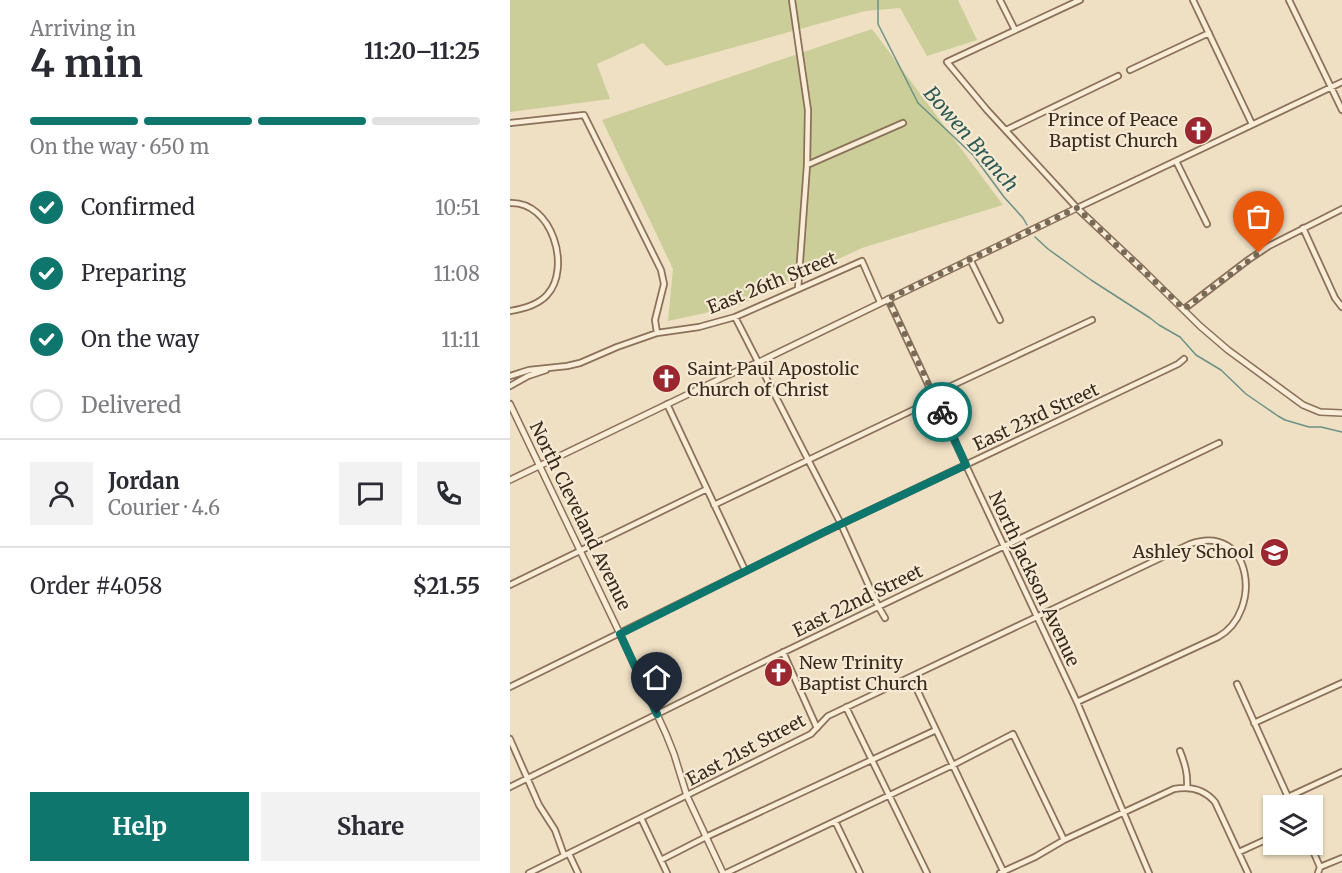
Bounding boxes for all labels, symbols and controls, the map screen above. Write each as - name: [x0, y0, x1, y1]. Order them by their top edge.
- text: Arriving in: [30, 16, 136, 41]
- text: 11:20–11:25: [364, 37, 480, 65]
- text: 4 min: [30, 39, 143, 88]
- water label: Bowen Branch: [919, 81, 1024, 197]
- place label: Prince of Peace Baptist Church: [1048, 108, 1178, 152]
- church icon: Prince of Peace Baptist Church: [1183, 114, 1215, 146]
- text: On the way · 650 m: [30, 134, 209, 159]
- icon: check: [30, 191, 63, 224]
- pin: [1233, 191, 1284, 253]
- text: Confirmed: [81, 193, 195, 221]
- text: 10:51: [435, 195, 480, 220]
- icon: bag: [1242, 200, 1275, 233]
- street label: East 26th Street: [704, 246, 840, 319]
- icon: check: [30, 257, 63, 290]
- text: Preparing: [81, 259, 186, 287]
- text: 11:08: [434, 261, 480, 286]
- icon: check: [30, 323, 63, 356]
- text: On the way: [81, 325, 199, 353]
- text: 11:11: [441, 327, 480, 352]
- place label: Saint Paul Apostolic Church of Christ: [687, 357, 859, 401]
- church icon: Saint Paul Apostolic Church of Christ: [650, 363, 682, 395]
- street label: East 23rd Street: [969, 377, 1102, 456]
- courier: [912, 382, 972, 442]
- text: Delivered: [81, 391, 181, 419]
- icon: bike: [926, 396, 959, 429]
- street label: North Cleveland Avenue: [525, 418, 636, 614]
- button: person: [30, 462, 93, 525]
- button: chat: [339, 462, 402, 525]
- button: phone: [417, 462, 480, 525]
- text: Jordan: [108, 467, 180, 495]
- street label: North Jackson Avenue: [984, 488, 1085, 670]
- text: Courier · 4.6: [108, 495, 220, 520]
- school or university icon: Ashley School: [1259, 536, 1291, 568]
- place label: Ashley School: [1132, 540, 1254, 563]
- street label: East 22nd Street: [789, 559, 926, 642]
- text: Order #4058: [30, 572, 162, 600]
- text: $21.55: [412, 572, 480, 600]
- place label: New Trinity Baptist Church: [799, 651, 928, 695]
- pin: [631, 652, 682, 714]
- church icon: New Trinity Baptist Church: [762, 657, 794, 689]
- icon: home: [640, 661, 673, 694]
- street label: East 21st Street: [682, 709, 809, 791]
- button: Help: [30, 792, 249, 861]
- button: Share: [261, 792, 480, 861]
- map controls: [1263, 795, 1323, 855]
- button: layers: [1263, 795, 1323, 855]

